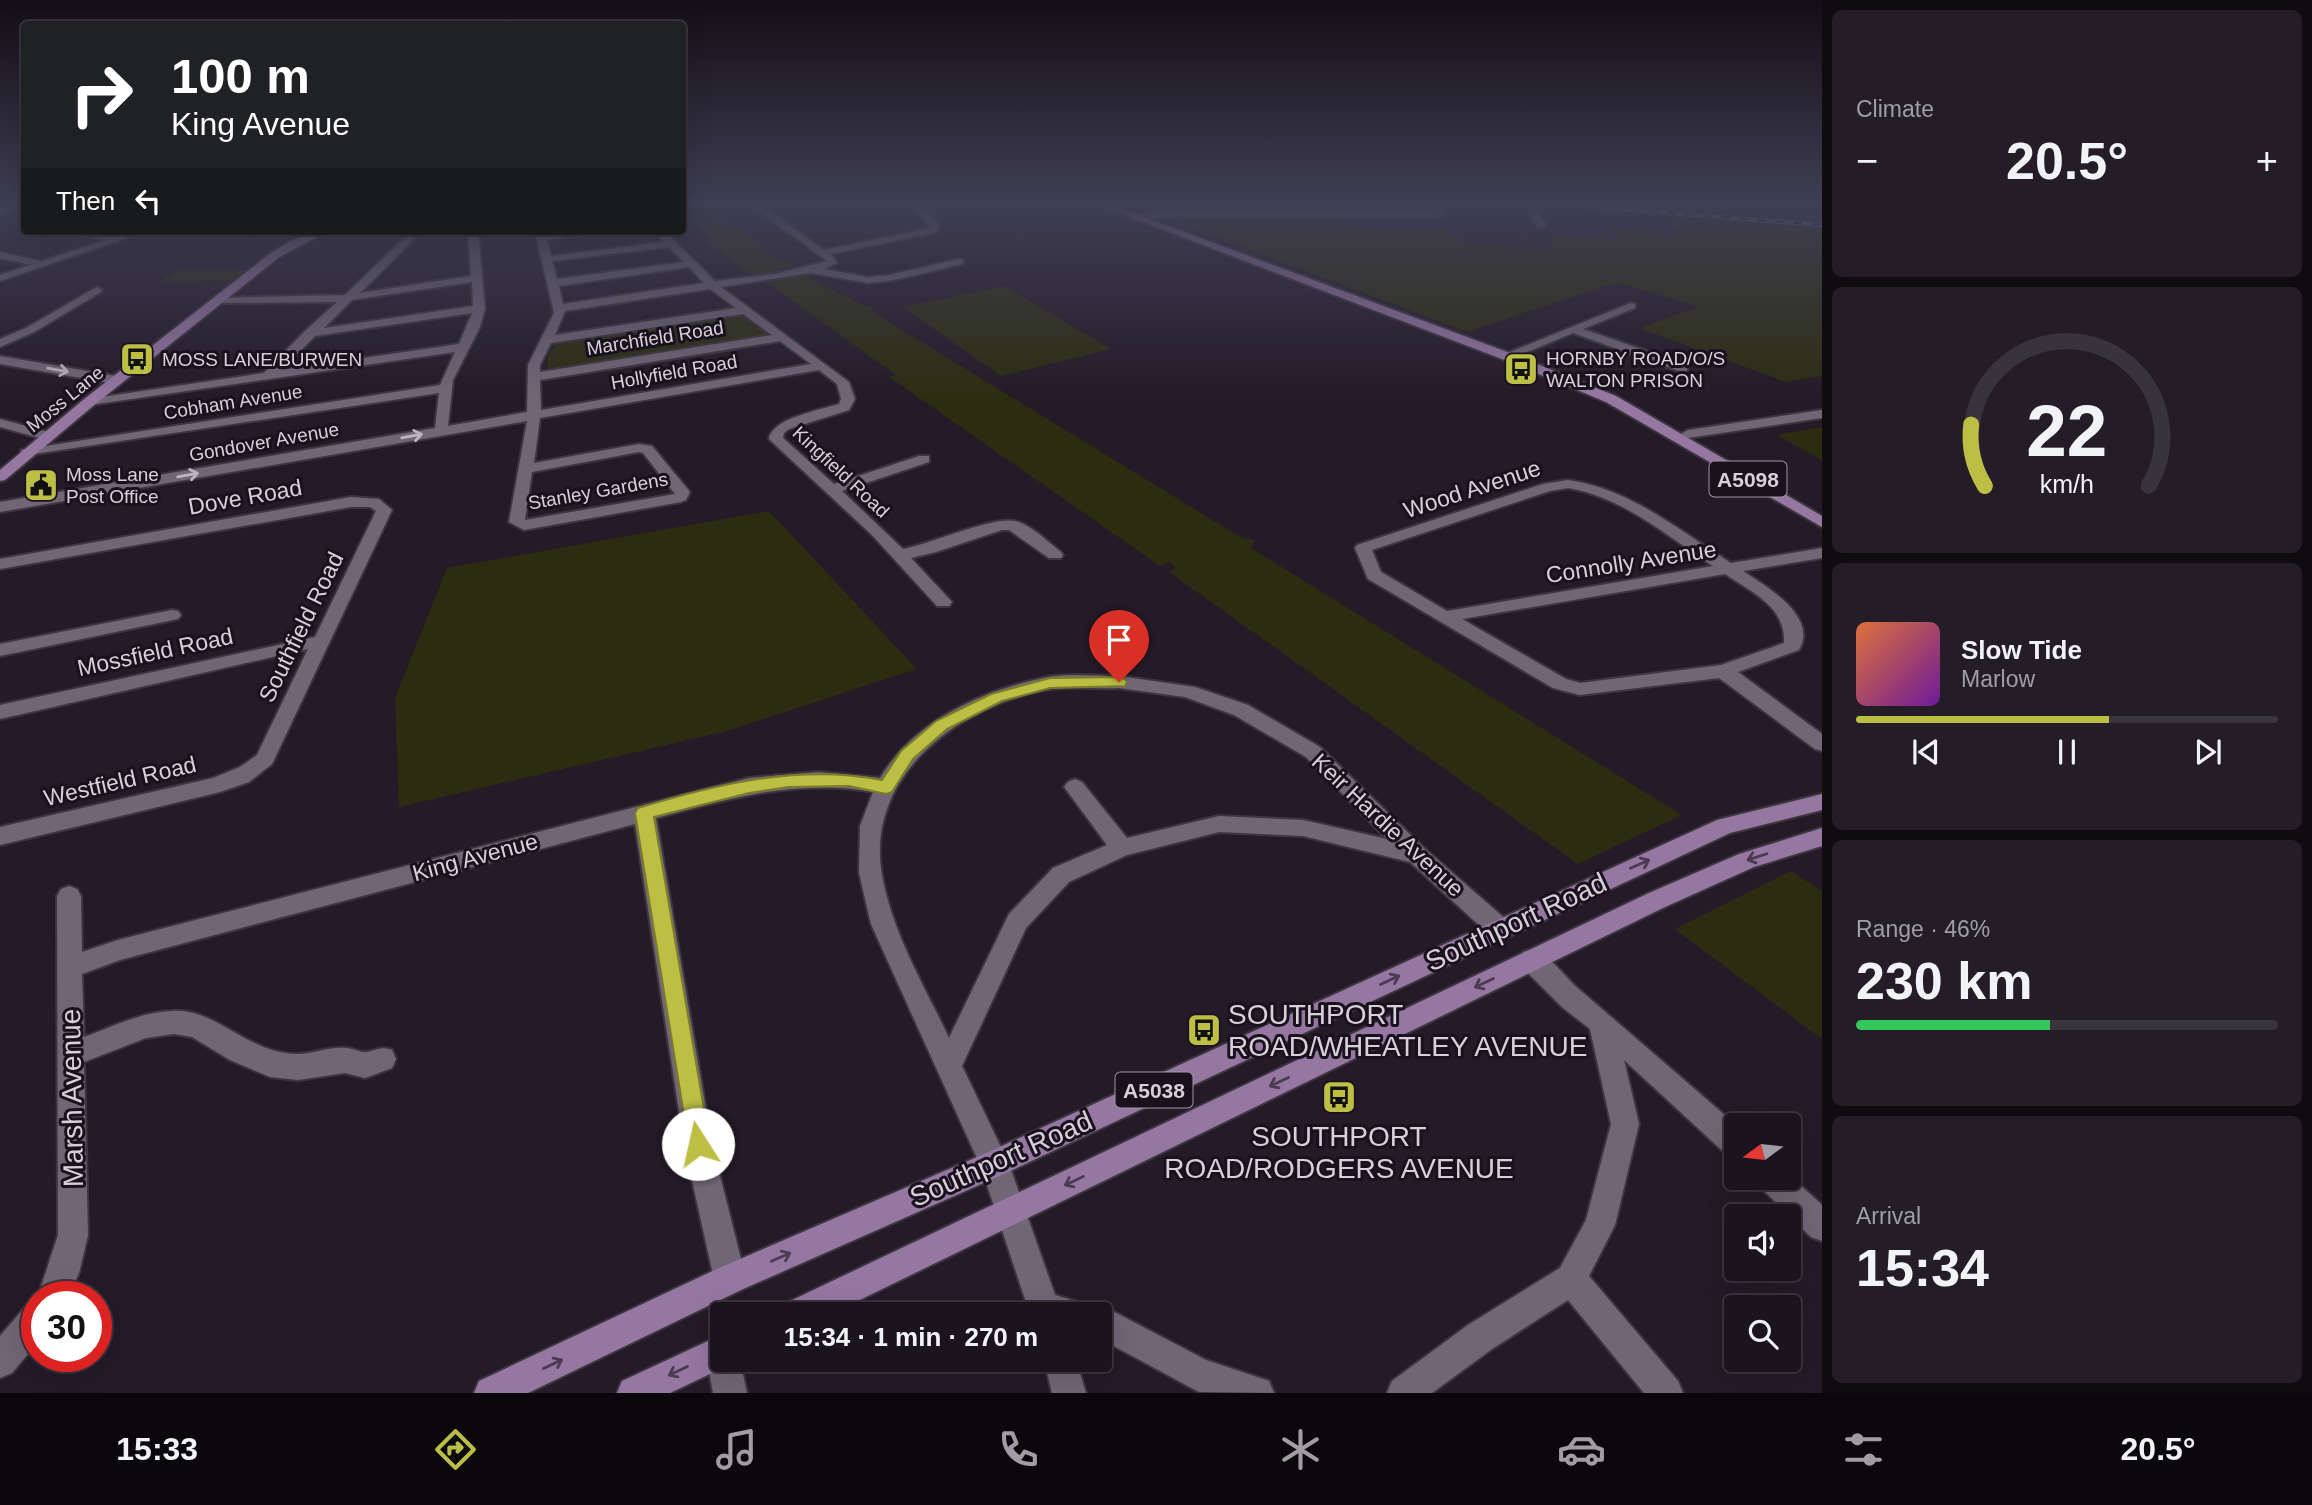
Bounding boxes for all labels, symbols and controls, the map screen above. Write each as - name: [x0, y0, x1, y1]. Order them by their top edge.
- icon: right: [56, 49, 147, 140]
- text: 100 m: [171, 49, 310, 103]
- text: Climate: [1856, 96, 1934, 122]
- text: King Avenue: [171, 106, 350, 142]
- text: 20.5°: [2006, 132, 2128, 190]
- text: −: [1856, 140, 1878, 182]
- text: +: [2256, 140, 2278, 182]
- icon: left: [129, 182, 167, 220]
- text: Then: [56, 186, 115, 216]
- street label: Marchfield Road: [585, 317, 725, 359]
- bus stop icon: MOSS LANE/BURWEN: [118, 340, 156, 378]
- place label: HORNBY ROAD/O/S WALTON PRISON: [1546, 348, 1725, 391]
- place label: MOSS LANE/BURWEN: [162, 349, 362, 370]
- bus stop icon: HORNBY ROAD/O/S WALTON PRISON: [1502, 350, 1540, 388]
- street label: Hollyfield Road: [609, 351, 739, 393]
- street label: Moss Lane: [22, 362, 108, 436]
- one-way arrow: [46, 364, 69, 377]
- street label: Cobham Avenue: [162, 381, 304, 423]
- text: 22: [2027, 390, 2107, 471]
- street label: Gondover Avenue: [187, 418, 341, 466]
- street label: Kingfield Road: [789, 422, 893, 522]
- one-way arrow: [400, 429, 423, 442]
- street label: Wood Avenue: [1400, 455, 1544, 523]
- road number: A5098: [1710, 462, 1786, 496]
- place label: Moss Lane Post Office: [66, 464, 159, 507]
- public building icon: Moss Lane Post Office: [22, 466, 60, 504]
- one-way arrow: [176, 468, 199, 481]
- street label: Stanley Gardens: [526, 468, 670, 514]
- text: km/h: [2040, 470, 2094, 498]
- street label: Dove Road: [186, 474, 304, 520]
- street label: Connolly Avenue: [1544, 536, 1718, 588]
- street label: Southfield Road: [253, 548, 349, 706]
- pin: [1089, 610, 1149, 682]
- icon: arrive: [1100, 621, 1138, 659]
- street label: Mossfield Road: [75, 623, 235, 681]
- text: Slow Tide: [1961, 635, 2082, 665]
- text: Marlow: [1961, 666, 2035, 692]
- icon: previous: [1907, 733, 1945, 771]
- icon: pause: [2048, 733, 2086, 771]
- icon: next: [2189, 733, 2227, 771]
- street label: Keir Hardie Avenue: [1307, 748, 1469, 902]
- street label: Westfield Road: [41, 751, 199, 811]
- street label: King Avenue: [409, 828, 541, 886]
- one-way arrow: [1746, 852, 1768, 864]
- one-way arrow: [1629, 857, 1650, 870]
- street label: Southport Road: [1421, 867, 1611, 977]
- text: Range · 46%: [1856, 916, 1990, 942]
- text: 230 km: [1856, 952, 2032, 1010]
- one-way arrow: [1378, 973, 1400, 986]
- one-way arrow: [1474, 977, 1495, 991]
- place label: SOUTHPORT ROAD/WHEATLEY AVENUE: [1228, 999, 1587, 1062]
- street label: Marsh Avenue: [55, 1008, 89, 1188]
- bus stop icon: SOUTHPORT ROAD/WHEATLEY AVENUE: [1185, 1011, 1223, 1049]
- road number: A5038: [1116, 1072, 1192, 1108]
- one-way arrow: [1269, 1076, 1290, 1090]
- bus stop icon: SOUTHPORT ROAD/RODGERS AVENUE: [1320, 1078, 1358, 1116]
- street label: Southport Road: [905, 1105, 1097, 1213]
- position arrow: [661, 1107, 735, 1181]
- north arrow: [1724, 1113, 1801, 1190]
- map controls: [1724, 1113, 1801, 1372]
- place label: SOUTHPORT ROAD/RODGERS AVENUE: [1164, 1121, 1514, 1184]
- one-way arrow: [1064, 1175, 1085, 1189]
- text: Arrival: [1856, 1203, 1921, 1229]
- button: sound: [1724, 1204, 1801, 1281]
- text: 15:34: [1856, 1239, 1989, 1297]
- one-way arrow: [770, 1250, 791, 1263]
- speed limit sign: 30: [21, 1281, 112, 1372]
- button: search: [1724, 1295, 1801, 1372]
- text: 15:34 · 1 min · 270 m: [784, 1322, 1038, 1352]
- one-way arrow: [542, 1356, 563, 1370]
- one-way arrow: [668, 1365, 689, 1379]
- icon: directions: [431, 1425, 480, 1474]
- icon: music: [712, 1425, 761, 1474]
- icon: phone: [994, 1425, 1043, 1474]
- icon: climate: [1276, 1425, 1325, 1474]
- icon: car: [1557, 1425, 1606, 1474]
- icon: filters: [1839, 1425, 1888, 1474]
- text: 15:33: [116, 1431, 198, 1467]
- text: 20.5°: [2121, 1431, 2196, 1467]

